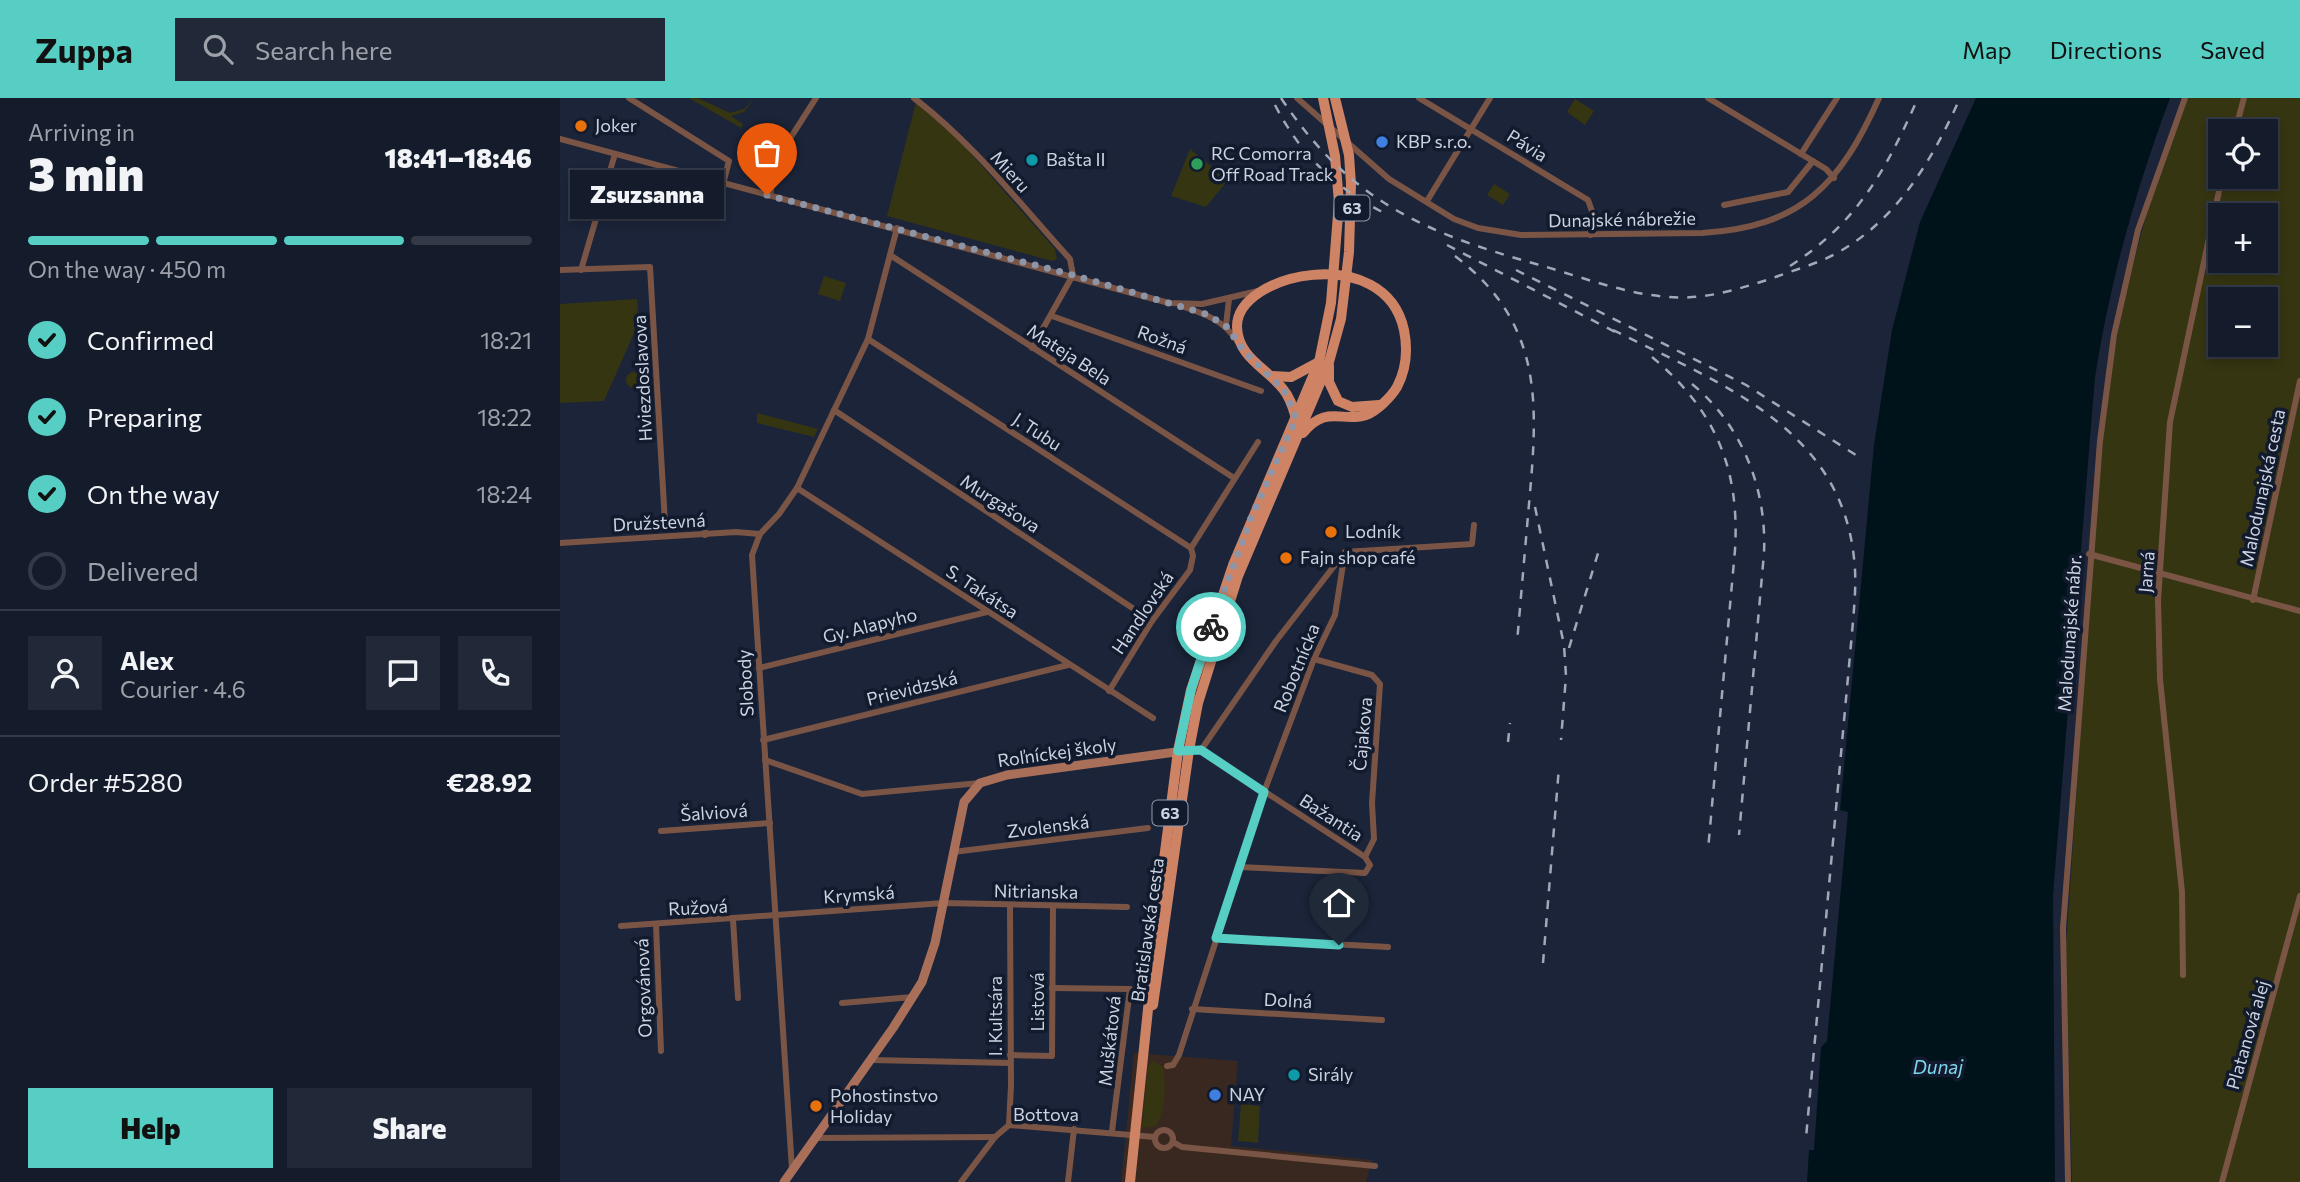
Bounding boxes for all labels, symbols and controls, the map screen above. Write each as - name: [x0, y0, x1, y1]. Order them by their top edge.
- search box: [175, 18, 665, 81]
- text: Zuppa: [35, 29, 133, 70]
- icon: search: [199, 30, 237, 68]
- text: Search here: [255, 34, 392, 65]
- text: Map: [1962, 35, 2012, 64]
- text: Directions: [2050, 35, 2162, 64]
- text: Saved: [2200, 35, 2265, 64]
- place label: Joker: [595, 114, 637, 136]
- text: Arriving in: [28, 118, 135, 146]
- marker: Joker: [573, 118, 589, 134]
- map controls: [2208, 119, 2278, 357]
- button: locate: [2208, 119, 2278, 189]
- pin: [737, 123, 797, 195]
- street label: Pávia: [1503, 124, 1552, 166]
- place label: KBP s.r.o.: [1396, 130, 1471, 152]
- icon: bag: [748, 134, 786, 172]
- marker: KBP s.r.o.: [1374, 134, 1390, 150]
- text: 18:41–18:46: [385, 142, 532, 173]
- place label: RC Comorra Off Road Track: [1211, 142, 1334, 185]
- text: 3 min: [28, 144, 144, 200]
- street label: Mieru: [986, 146, 1035, 197]
- place label: Bašta II: [1046, 148, 1105, 170]
- marker: Bašta II: [1024, 152, 1040, 168]
- marker: RC Comorra Off Road Track: [1189, 156, 1205, 172]
- callout: Zsuzsanna: [571, 170, 725, 220]
- text: Zsuzsanna: [590, 180, 704, 208]
- road number: 63: [1334, 195, 1370, 220]
- button: +: [2208, 203, 2278, 273]
- street label: Dunajské nábrežie: [1548, 207, 1696, 231]
- text: On the way · 450 m: [28, 255, 226, 283]
- button: −: [2208, 287, 2278, 357]
- street label: Hviezdoslavova: [628, 314, 656, 442]
- street label: Mateja Bela: [1023, 319, 1116, 389]
- street label: Rožná: [1135, 320, 1190, 358]
- icon: check: [28, 321, 66, 359]
- text: Confirmed: [87, 324, 214, 355]
- text: 18:21: [480, 326, 532, 354]
- icon: check: [28, 398, 66, 436]
- text: Preparing: [87, 401, 202, 432]
- text: 18:22: [477, 403, 532, 431]
- street label: J. Tubu: [1009, 407, 1066, 455]
- street label: Malodunajská cesta: [2235, 407, 2289, 569]
- street label: Murgašova: [957, 469, 1045, 537]
- icon: check: [28, 475, 66, 513]
- text: On the way: [87, 478, 220, 509]
- text: 18:24: [477, 480, 532, 508]
- street label: Družstevná: [612, 509, 706, 535]
- place label: Lodník: [1345, 520, 1401, 542]
- marker: Lodník: [1323, 524, 1339, 540]
- place label: Fajn shop café: [1300, 546, 1416, 568]
- marker: Fajn shop café: [1278, 550, 1294, 566]
- street label: Jarná: [2133, 550, 2159, 594]
- street label: Malodunajské nábr.: [2053, 553, 2085, 712]
- text: Delivered: [87, 555, 198, 586]
- street label: S. Takátsa: [942, 560, 1023, 623]
- street label: Handlovská: [1106, 567, 1178, 658]
- courier: [1176, 592, 1246, 662]
- street label: Gy. Alapyho: [820, 603, 919, 647]
- icon: bike: [1192, 608, 1230, 646]
- street label: Robotnícka: [1268, 620, 1324, 715]
- button: person: [28, 636, 102, 710]
- button: chat: [366, 636, 440, 710]
- button: phone: [458, 636, 532, 710]
- text: Alex: [120, 644, 174, 675]
- street label: Slobody: [732, 649, 758, 717]
- street label: Prievidzská: [864, 666, 959, 710]
- text: Courier · 4.6: [120, 675, 246, 703]
- street label: Čajakova: [1348, 696, 1376, 772]
- street label: Roľníckej školy: [996, 733, 1118, 771]
- text: Order #5280: [28, 766, 183, 797]
- text: €28.92: [446, 766, 532, 797]
- street label: Bažantia: [1296, 789, 1367, 846]
- street label: Šalviová: [680, 799, 748, 825]
- road number: 63: [1152, 800, 1188, 826]
- street label: Zvolenská: [1005, 810, 1090, 842]
- street label: Bratislavská cesta: [1126, 856, 1168, 1003]
- pin: [1309, 873, 1369, 945]
- street label: Nitrianska: [994, 879, 1078, 903]
- street label: Krymská: [822, 881, 895, 907]
- icon: home: [1320, 884, 1358, 922]
- street label: Ružová: [668, 894, 728, 920]
- street label: Orgovánová: [630, 938, 656, 1038]
- street label: Listová: [1026, 972, 1048, 1032]
- street label: I. Kultsára: [984, 976, 1006, 1056]
- street label: Platanová alej: [2221, 978, 2273, 1092]
- street label: Dolná: [1263, 988, 1313, 1012]
- street label: Muškátová: [1093, 995, 1125, 1087]
- water label: Dunaj: [1913, 1055, 1964, 1078]
- place label: Sirály: [1308, 1063, 1353, 1085]
- marker: Sirály: [1286, 1067, 1302, 1083]
- place label: NAY: [1229, 1083, 1265, 1105]
- place label: Pohostinstvo Holiday: [830, 1084, 938, 1127]
- marker: NAY: [1207, 1087, 1223, 1103]
- button: Help: [28, 1088, 273, 1168]
- button: Share: [287, 1088, 532, 1168]
- marker: Pohostinstvo Holiday: [808, 1098, 824, 1114]
- street label: Bottova: [1013, 1103, 1079, 1125]

